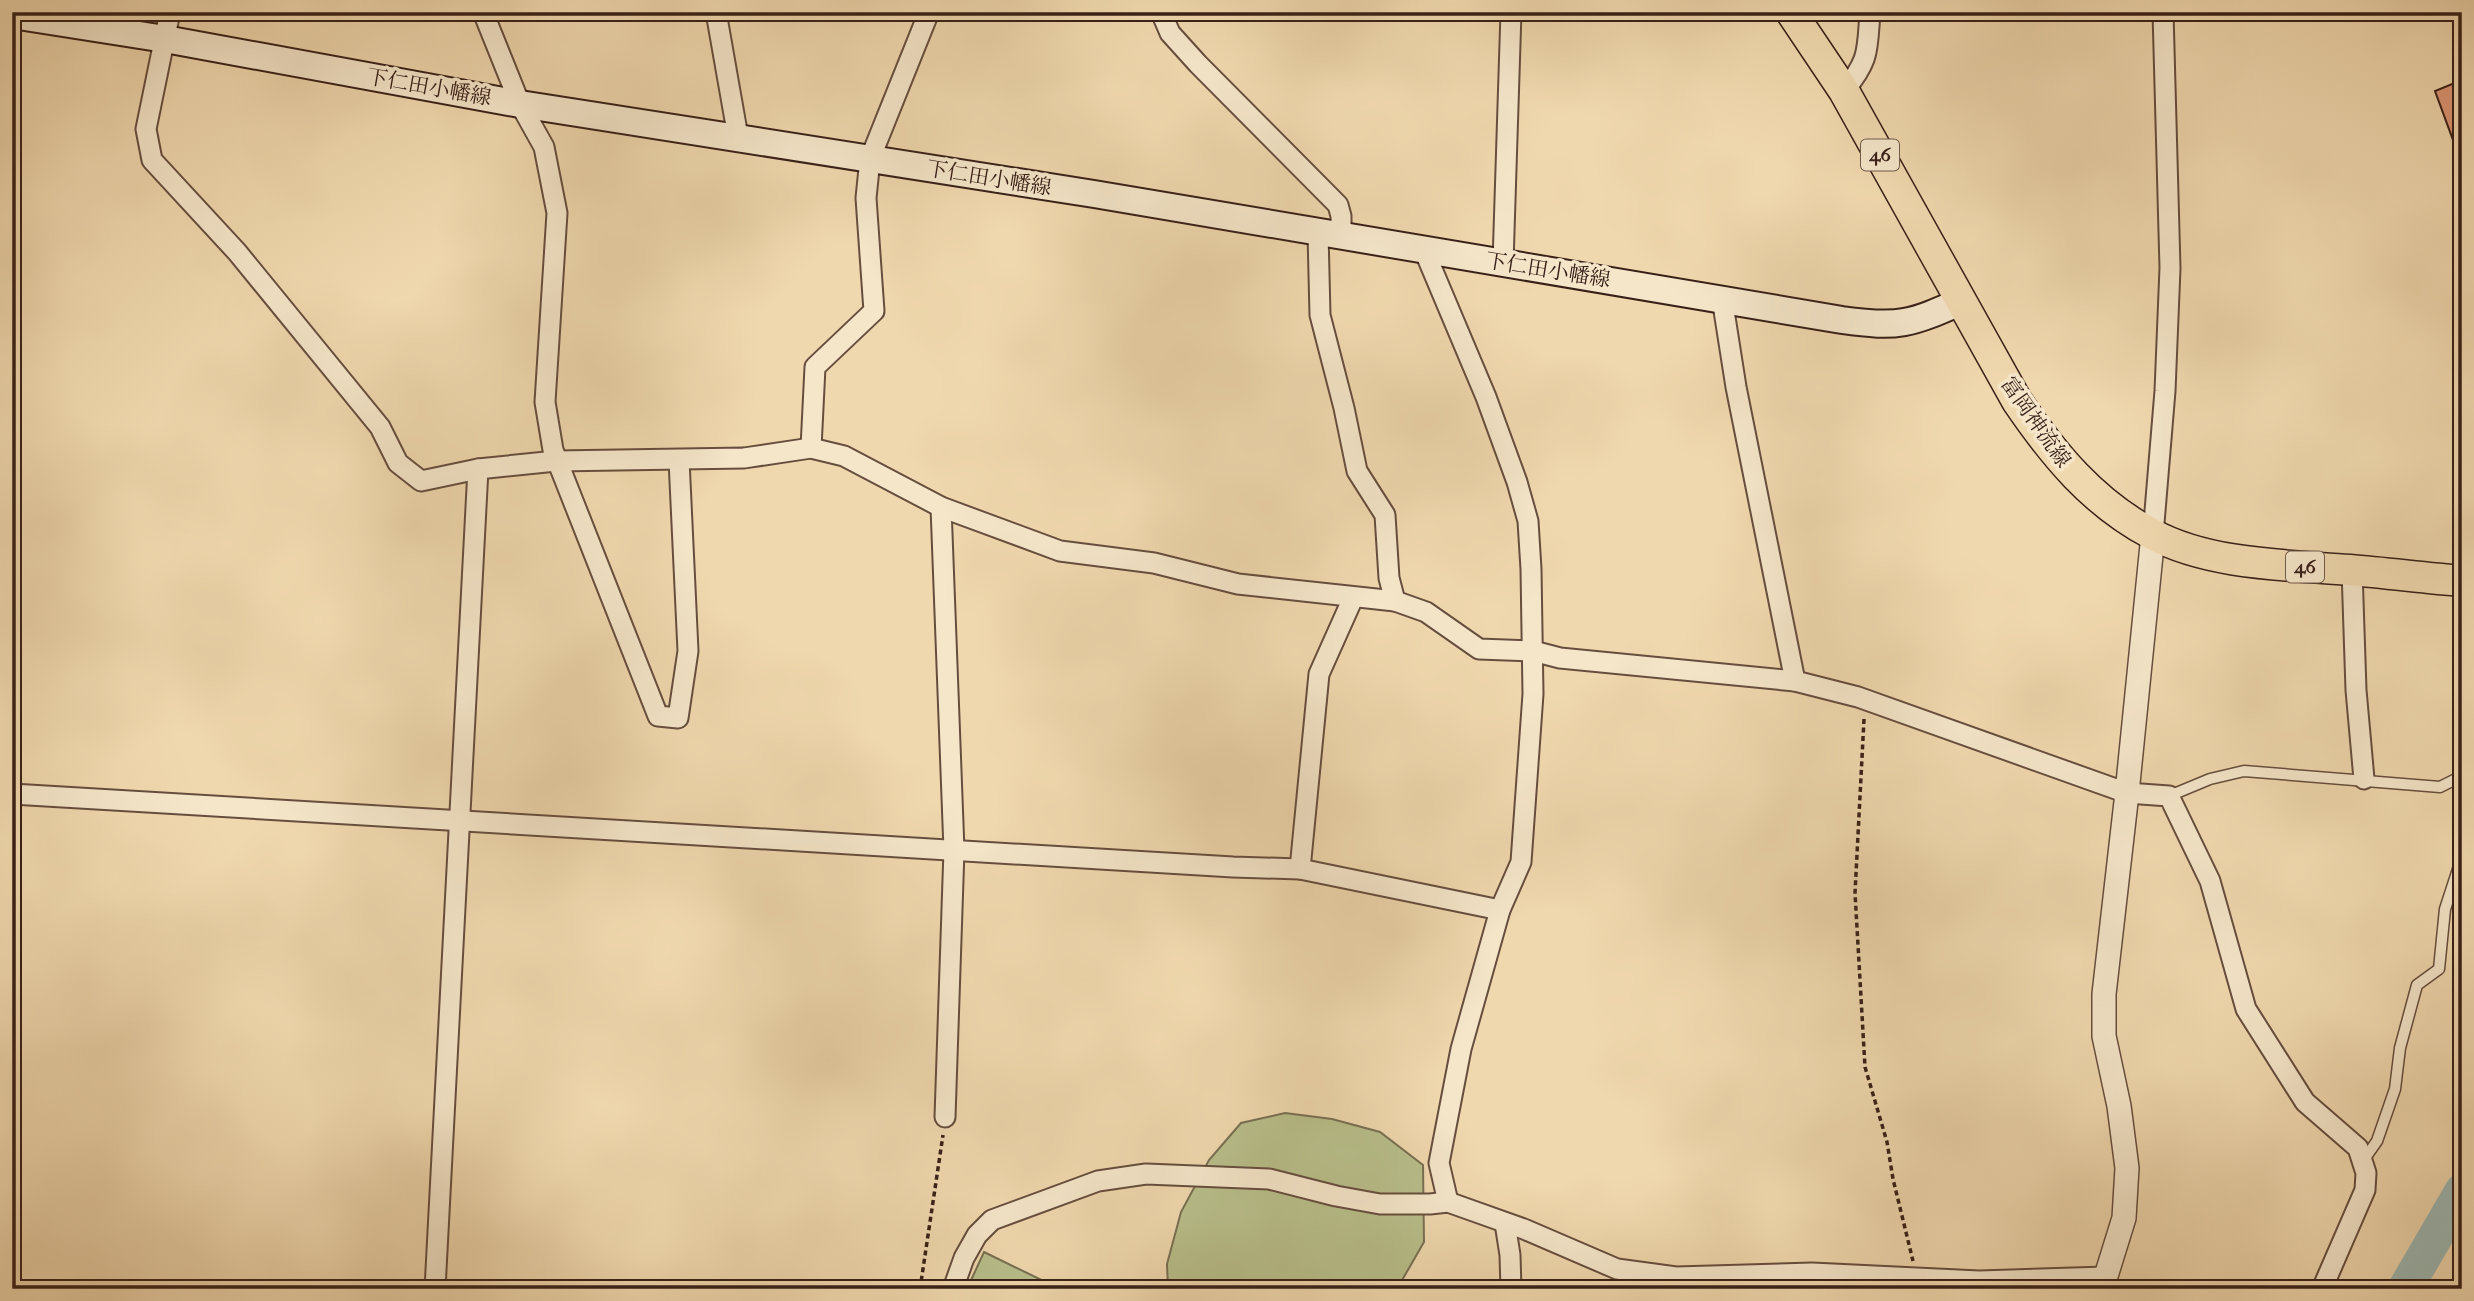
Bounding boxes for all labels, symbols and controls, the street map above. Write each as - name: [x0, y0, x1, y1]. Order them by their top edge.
- street label: 下仁田小幡線: [365, 64, 493, 110]
- road number: 46: [1861, 140, 1899, 170]
- street label: 下仁田小幡線: [925, 156, 1053, 200]
- street label: 下仁田小幡線: [1484, 248, 1612, 292]
- street label: 富岡神流線: [1996, 372, 2076, 472]
- road number: 46: [2286, 552, 2324, 582]

